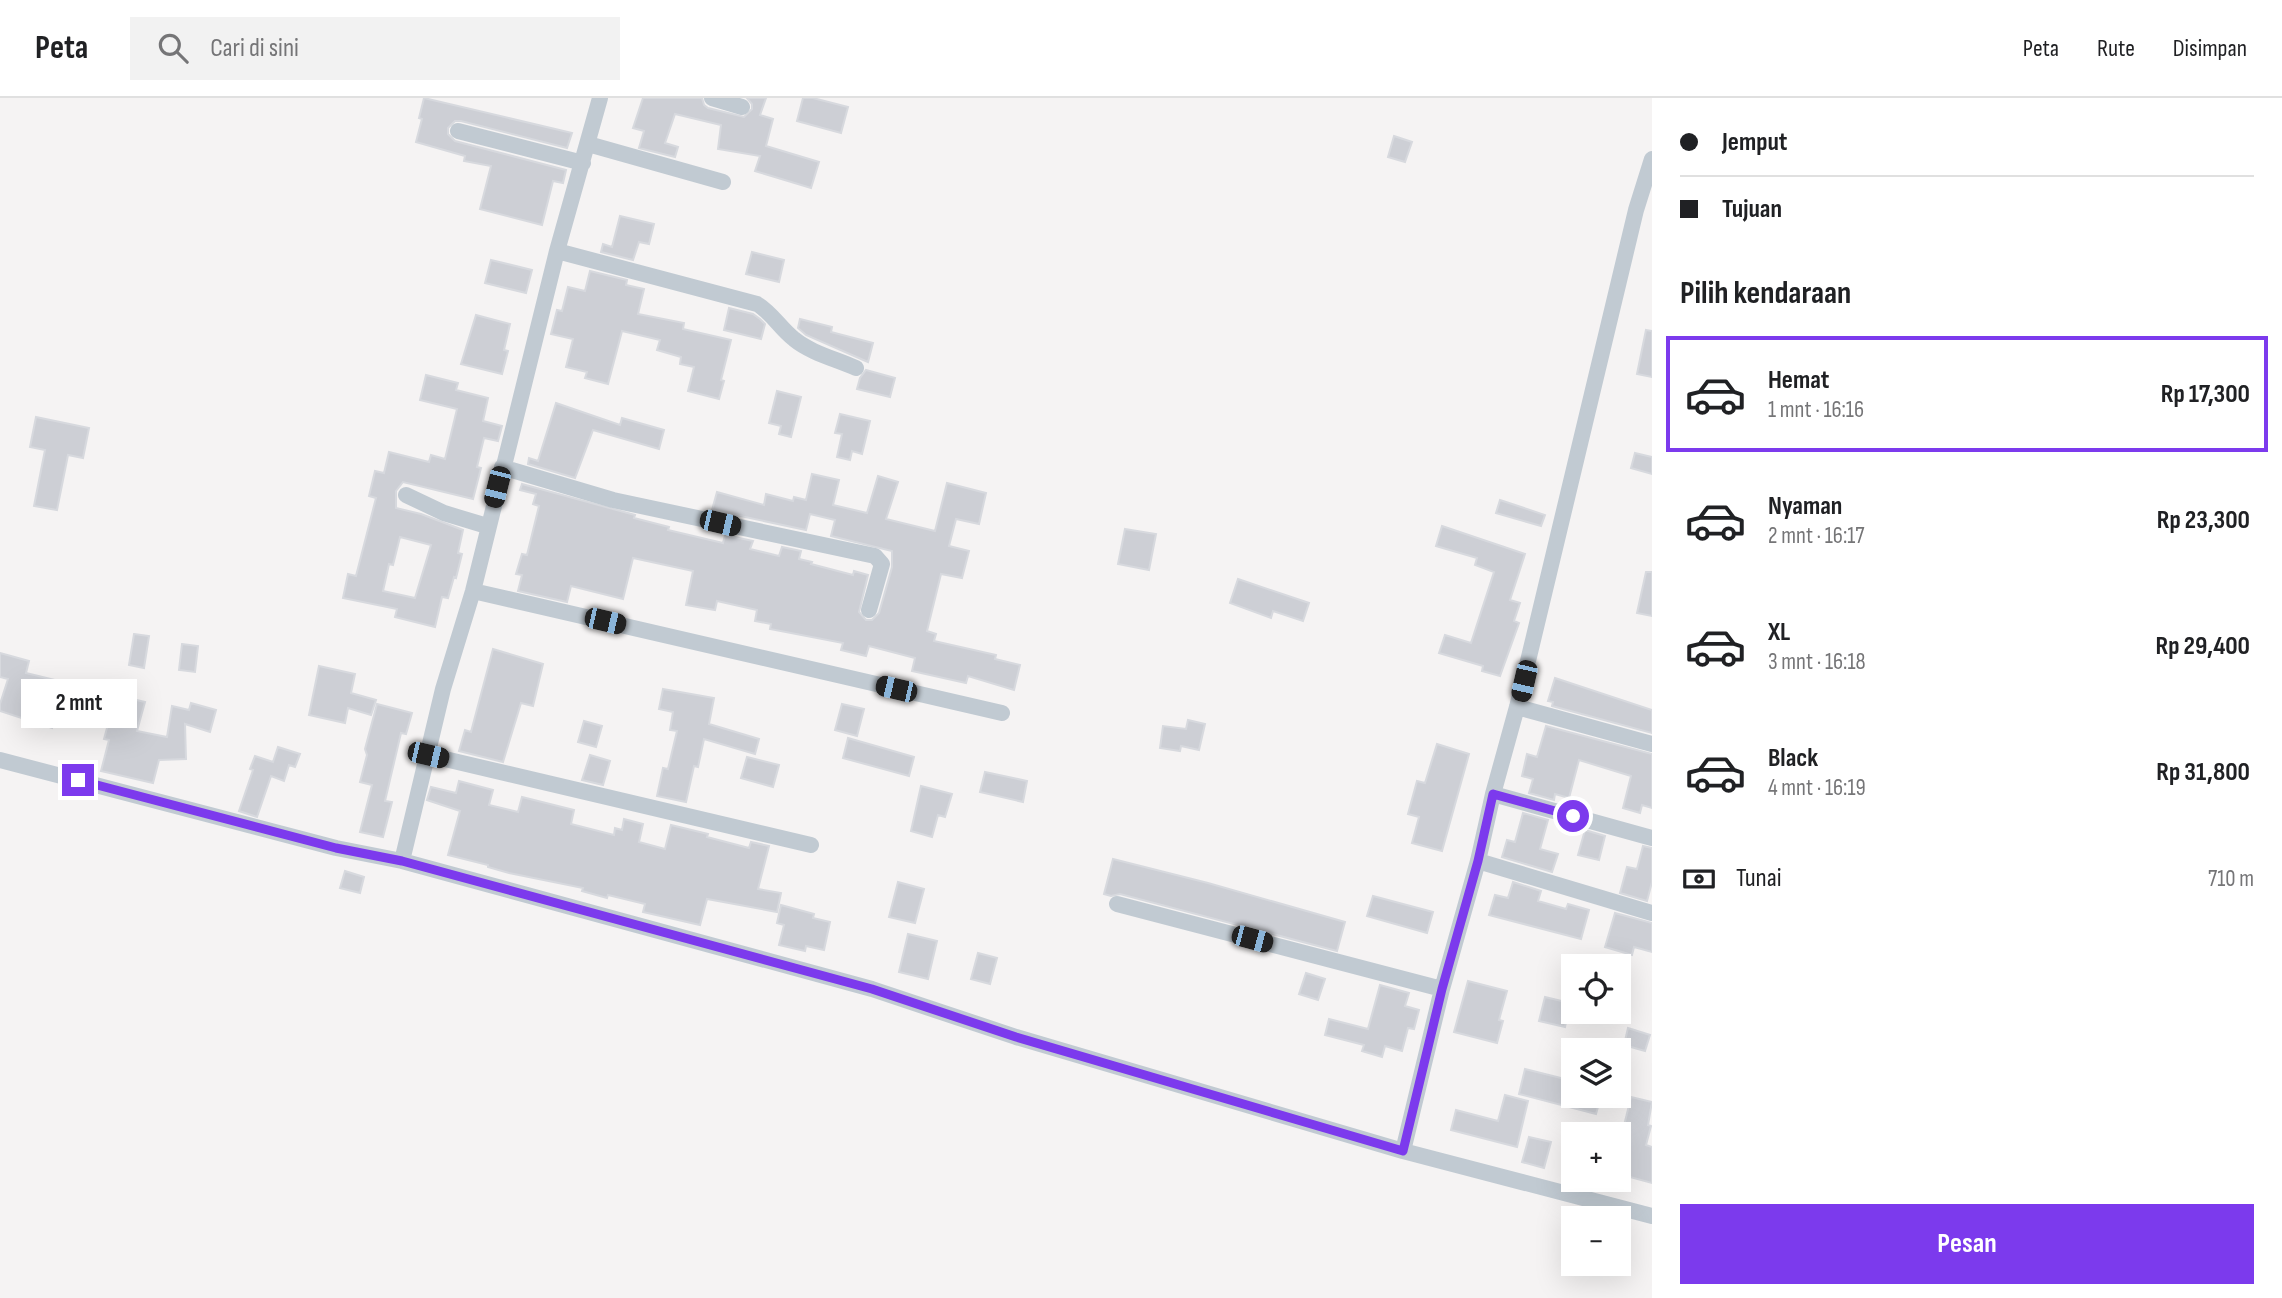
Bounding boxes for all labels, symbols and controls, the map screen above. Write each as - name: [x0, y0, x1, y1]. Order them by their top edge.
- search box: [130, 17, 620, 80]
- text: Peta: [35, 28, 88, 68]
- icon: search: [154, 29, 192, 67]
- text: Cari di sini: [210, 33, 299, 64]
- text: Peta: [2023, 34, 2059, 63]
- text: Rute: [2097, 34, 2135, 63]
- text: Disimpan: [2173, 34, 2247, 63]
- text: Jemput: [1722, 127, 1787, 158]
- text: Tujuan: [1722, 194, 1782, 225]
- text: Pilih kendaraan: [1680, 274, 1851, 313]
- icon: car: [1684, 363, 1747, 426]
- text: Hemat: [1768, 365, 1829, 396]
- text: Rp 17,300: [2161, 379, 2250, 410]
- text: 1 mnt · 16:16: [1768, 396, 1864, 424]
- car: [482, 464, 513, 510]
- icon: car: [1684, 489, 1747, 552]
- text: Nyaman: [1768, 491, 1842, 522]
- text: Rp 23,300: [2157, 505, 2250, 536]
- car: [698, 508, 743, 538]
- text: 2 mnt · 16:17: [1768, 522, 1865, 550]
- car: [583, 606, 628, 636]
- icon: car: [1684, 615, 1747, 678]
- text: XL: [1768, 617, 1790, 648]
- text: Rp 29,400: [2155, 631, 2250, 662]
- text: 3 mnt · 16:18: [1768, 648, 1866, 676]
- car: [1510, 658, 1539, 704]
- car: [874, 674, 919, 704]
- callout: 2 mnt: [20, 678, 136, 728]
- text: 2 mnt: [56, 689, 102, 717]
- car: [406, 740, 451, 770]
- icon: car: [1684, 741, 1747, 804]
- text: Black: [1768, 743, 1818, 774]
- text: Rp 31,800: [2156, 757, 2250, 788]
- route end: [62, 764, 94, 796]
- text: 4 mnt · 16:19: [1768, 774, 1866, 802]
- route start: [1557, 800, 1589, 832]
- icon: cash: [1680, 860, 1718, 898]
- text: Tunai: [1736, 863, 1782, 894]
- text: 710 m: [2208, 865, 2254, 893]
- car: [1229, 923, 1276, 955]
- map controls: [1561, 954, 1631, 1276]
- button: locate: [1561, 954, 1631, 1024]
- button: layers: [1561, 1038, 1631, 1108]
- button: +: [1561, 1122, 1631, 1192]
- button: Pesan: [1680, 1204, 2254, 1284]
- button: −: [1561, 1206, 1631, 1276]

